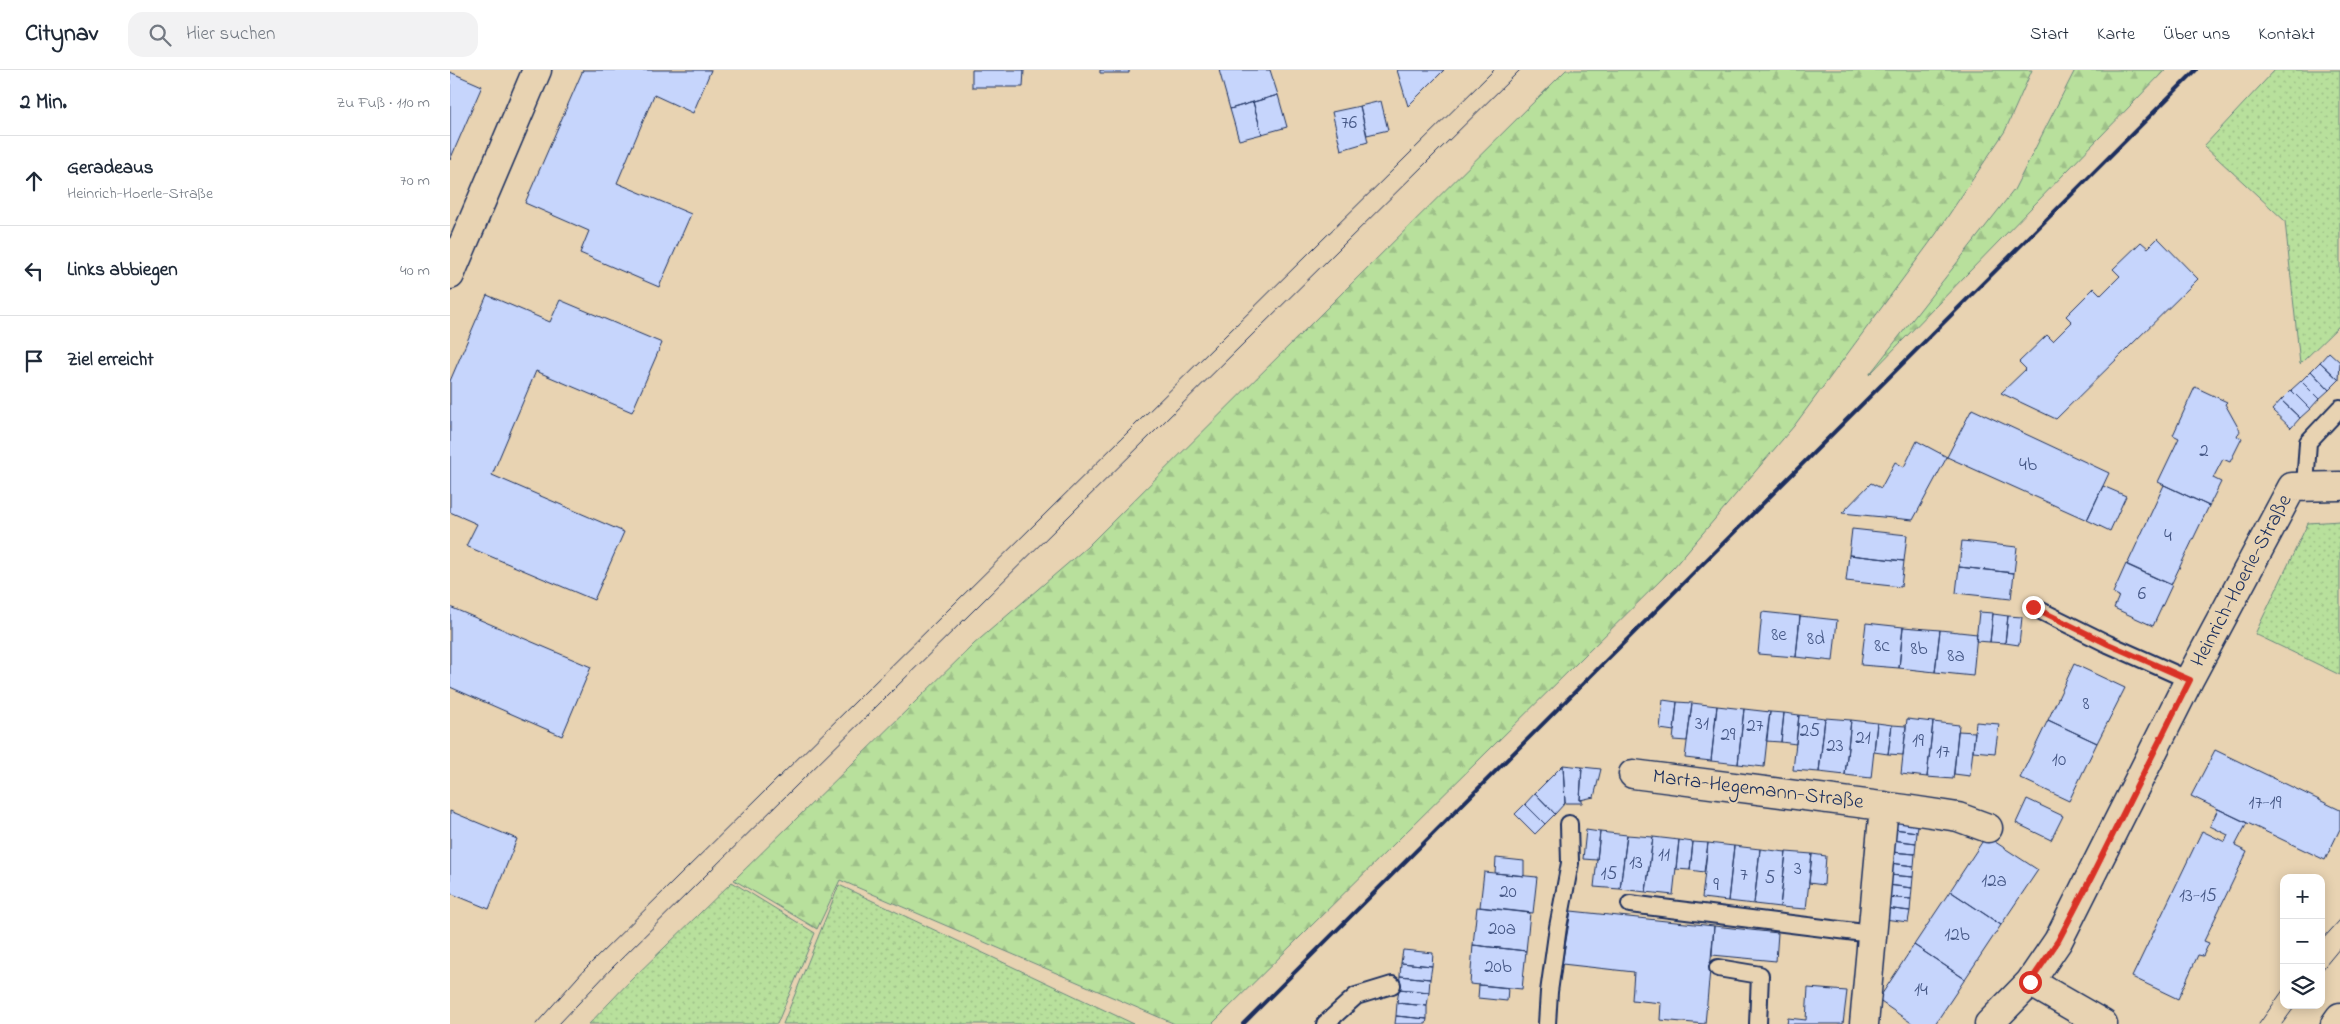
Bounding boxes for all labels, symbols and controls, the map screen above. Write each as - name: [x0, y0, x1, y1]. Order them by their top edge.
- search box: [128, 12, 478, 57]
- text: Citynav: [25, 17, 98, 52]
- icon: search: [146, 21, 174, 49]
- text: Hier suchen: [186, 21, 275, 48]
- text: Start: [2030, 22, 2069, 48]
- text: Karte: [2097, 22, 2135, 48]
- text: Über uns: [2163, 22, 2230, 48]
- text: Kontakt: [2258, 22, 2315, 48]
- text: 2 Min.: [20, 88, 67, 118]
- text: Zu Fuß · 110 m: [336, 91, 430, 115]
- house number: 76: [1341, 110, 1357, 137]
- text: Geradeaus: [67, 155, 154, 182]
- icon: ahead: [20, 167, 48, 195]
- text: 70 m: [400, 169, 430, 193]
- text: Heinrich-Hoerle-Straße: [67, 182, 213, 206]
- icon: left: [20, 257, 48, 285]
- text: Links abbiegen: [67, 257, 178, 284]
- text: 40 m: [400, 259, 430, 283]
- icon: arrive: [20, 347, 48, 375]
- text: Ziel erreicht: [67, 347, 154, 374]
- house number: 2: [2199, 438, 2209, 465]
- house number: 4b: [2019, 452, 2037, 479]
- street label: Heinrich-Hoerle-Straße: [2184, 489, 2301, 673]
- house number: 4: [2164, 523, 2172, 550]
- house number: 6: [2138, 581, 2146, 608]
- route end: [2022, 596, 2045, 619]
- house number: 8e: [1771, 622, 1787, 649]
- house number: 8d: [1807, 626, 1825, 653]
- house number: 8c: [1874, 633, 1890, 660]
- house number: 8b: [1910, 636, 1928, 663]
- house number: 8a: [1947, 643, 1965, 670]
- house number: 8: [2082, 691, 2090, 718]
- house number: 31: [1695, 711, 1709, 738]
- house number: 27: [1746, 713, 1764, 740]
- house number: 25: [1800, 718, 1820, 745]
- house number: 29: [1720, 722, 1736, 749]
- house number: 21: [1855, 725, 1871, 752]
- house number: 19: [1912, 728, 1924, 755]
- house number: 23: [1826, 733, 1844, 760]
- house number: 17: [1936, 739, 1950, 766]
- house number: 10: [2052, 747, 2066, 774]
- street label: Marta-Hegemann-Straße: [1651, 762, 1866, 820]
- house number: 17-19: [2249, 790, 2282, 817]
- house number: 11: [1658, 842, 1670, 869]
- house number: 13: [1629, 850, 1643, 877]
- house number: 3: [1794, 856, 1802, 883]
- house number: 15: [1601, 861, 1618, 888]
- house number: 7: [1740, 862, 1748, 889]
- house number: 5: [1765, 865, 1776, 892]
- house number: 12a: [1981, 868, 2007, 895]
- house number: 9: [1713, 872, 1719, 899]
- map controls: [2280, 874, 2325, 1009]
- button: +: [2280, 874, 2325, 919]
- house number: 20: [1499, 879, 1517, 906]
- house number: 13-15: [2179, 883, 2217, 910]
- house number: 20a: [1488, 916, 1516, 943]
- button: −: [2280, 919, 2325, 964]
- house number: 12b: [1944, 922, 1970, 949]
- house number: 20b: [1484, 954, 1512, 981]
- button: layers: [2280, 964, 2325, 1009]
- route start: [2019, 971, 2042, 994]
- house number: 14: [1914, 977, 1928, 1004]

